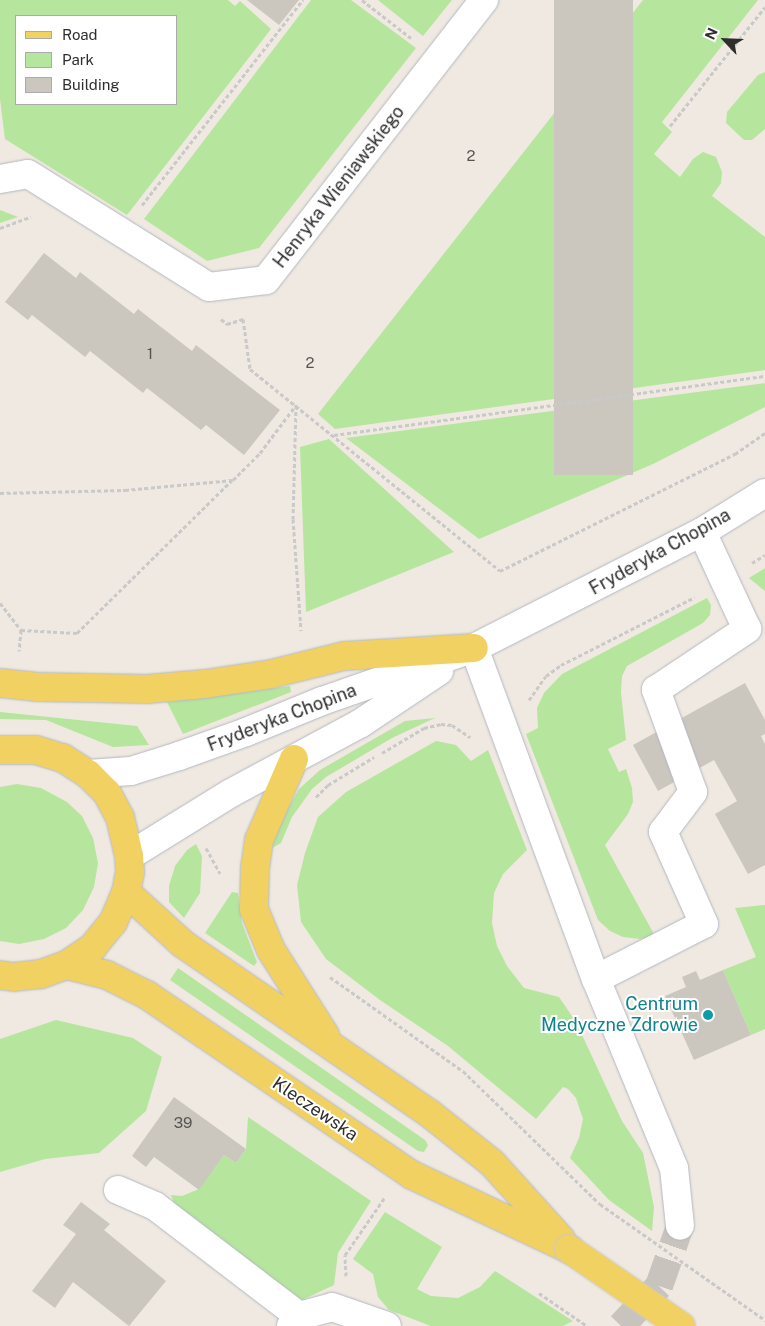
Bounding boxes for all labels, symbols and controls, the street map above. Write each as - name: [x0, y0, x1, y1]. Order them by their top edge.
- legend: [15, 15, 178, 105]
- north arrow: [700, 15, 750, 65]
- text: N: [702, 25, 721, 42]
- text: Road: [62, 26, 98, 43]
- text: Park: [62, 51, 94, 68]
- text: Building: [62, 76, 120, 93]
- street label: Henryka Wieniawskiego: [269, 101, 409, 273]
- house number: 2: [467, 147, 475, 165]
- house number: 1: [147, 345, 153, 363]
- house number: 2: [306, 354, 314, 372]
- street label: Fryderyka Chopina: [586, 504, 734, 600]
- street label: Fryderyka Chopina: [204, 680, 360, 756]
- place label: Centrum Medyczne Zdrowie: [541, 994, 698, 1036]
- marker: Centrum Medyczne Zdrowie: [702, 1009, 714, 1021]
- street label: Kleczewska: [268, 1073, 362, 1145]
- house number: 39: [174, 1114, 192, 1132]

